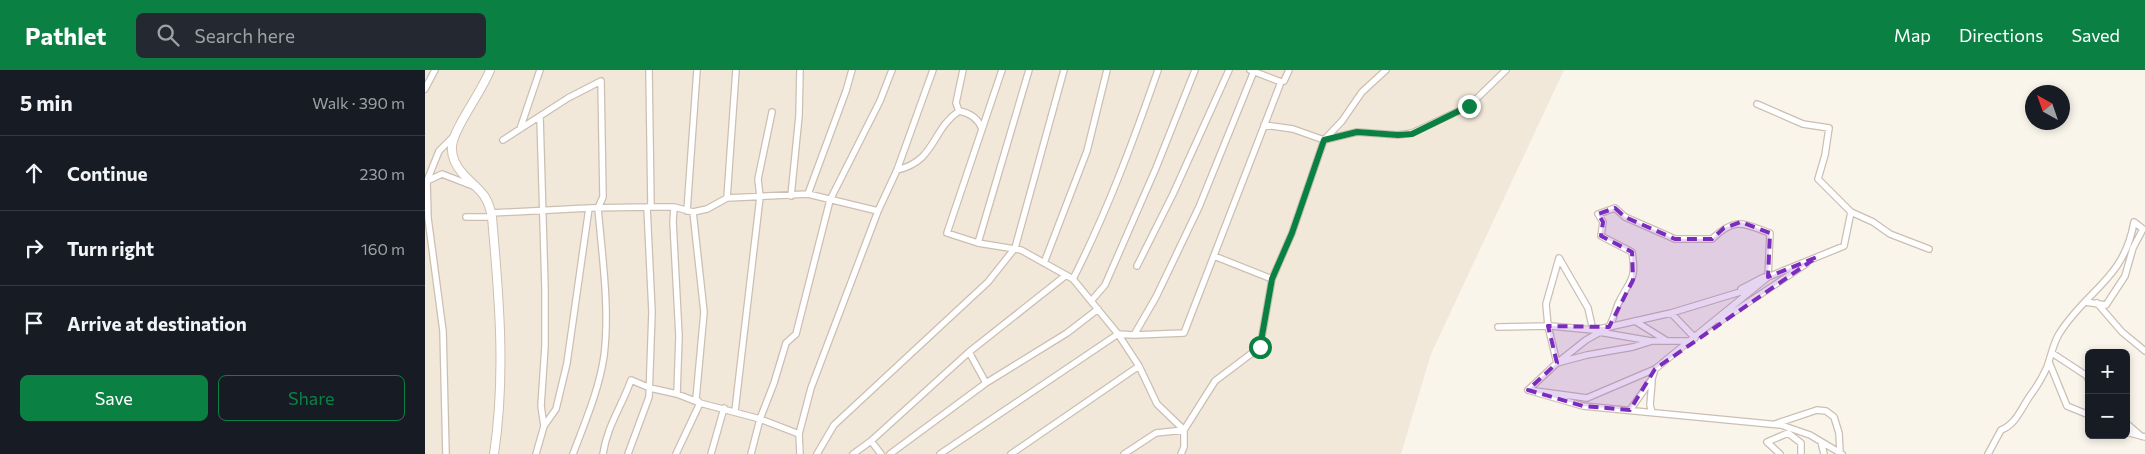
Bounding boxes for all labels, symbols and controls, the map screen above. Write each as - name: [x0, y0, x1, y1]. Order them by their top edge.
- search box: [136, 13, 486, 58]
- text: Pathlet: [25, 21, 106, 50]
- icon: search: [154, 21, 182, 49]
- text: Search here: [194, 24, 295, 47]
- text: Map: [1894, 24, 1931, 46]
- text: Directions: [1959, 24, 2043, 46]
- text: Saved: [2071, 24, 2120, 46]
- north arrow: [2025, 85, 2070, 130]
- text: 5 min: [20, 90, 73, 115]
- text: Walk · 390 m: [312, 93, 405, 112]
- route end: [1458, 95, 1481, 118]
- icon: ahead: [20, 159, 48, 187]
- text: Continue: [67, 162, 147, 185]
- text: 230 m: [360, 164, 405, 183]
- icon: right: [20, 234, 48, 262]
- text: Turn right: [67, 237, 154, 260]
- text: 160 m: [361, 239, 405, 258]
- icon: arrive: [20, 309, 48, 337]
- text: Arrive at destination: [67, 312, 247, 335]
- route start: [1249, 336, 1272, 359]
- map controls: [2085, 349, 2130, 439]
- button: +: [2085, 349, 2130, 394]
- button: Save: [20, 375, 208, 421]
- button: Share: [218, 375, 405, 421]
- button: −: [2085, 394, 2130, 439]

